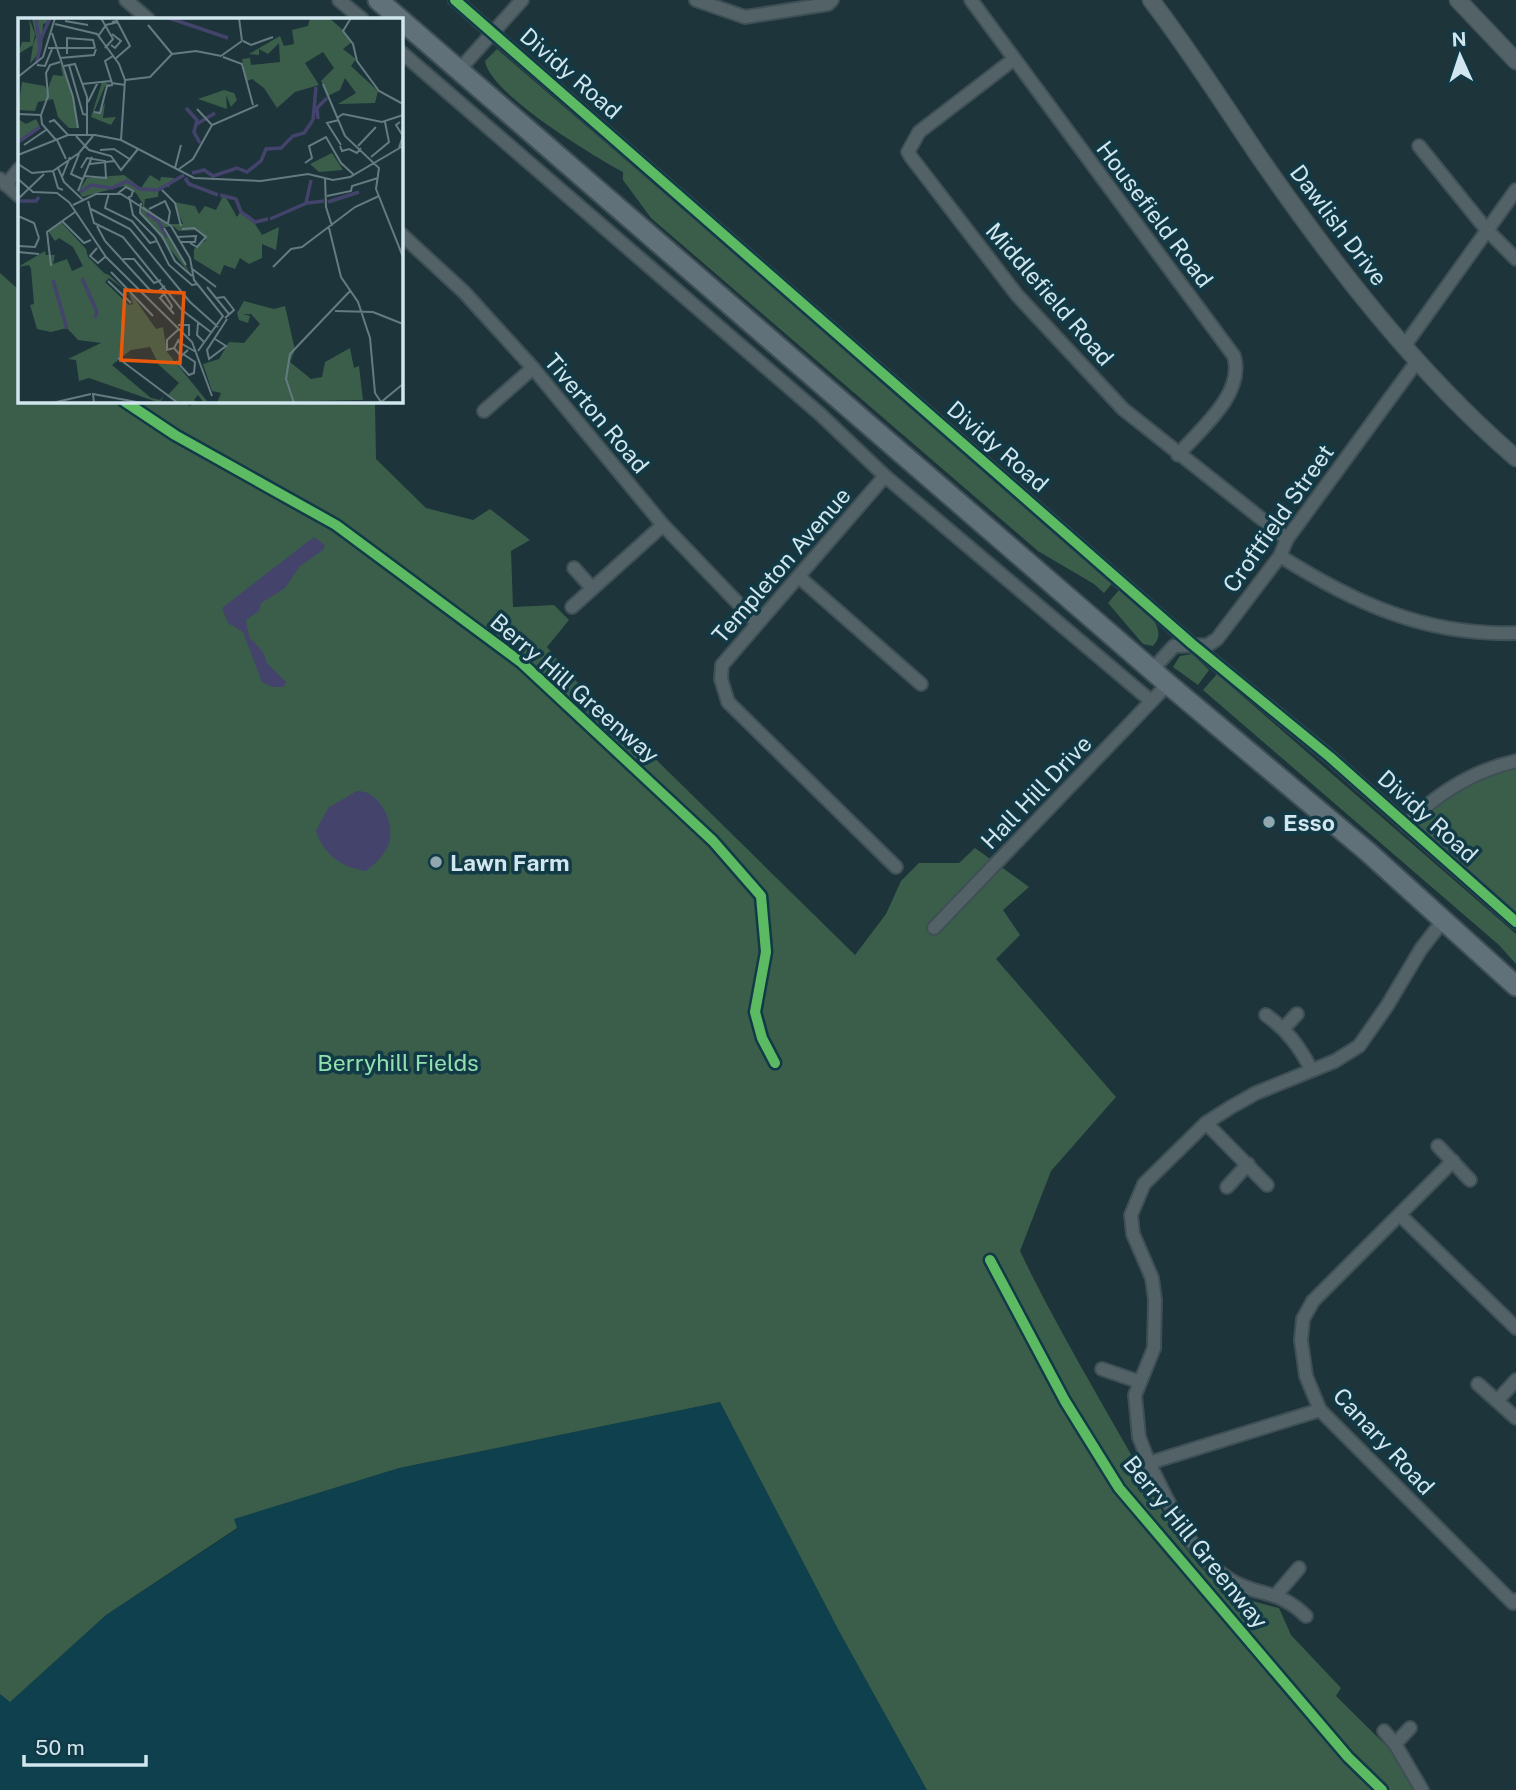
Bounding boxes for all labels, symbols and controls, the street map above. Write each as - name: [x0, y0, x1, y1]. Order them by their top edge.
- inset map: [18, 18, 402, 402]
- north arrow: [1425, 21, 1495, 91]
- street label: Dividy Road: [515, 22, 627, 124]
- text: N: [1451, 28, 1467, 50]
- street label: Housefield Road: [1091, 136, 1219, 292]
- street label: Dawlish Drive: [1285, 159, 1393, 291]
- street label: Middlefield Road: [981, 217, 1119, 371]
- street label: Tiverton Road: [539, 348, 655, 478]
- street label: Dividy Road: [942, 395, 1054, 497]
- street label: Croftfield Street: [1217, 439, 1339, 597]
- street label: Templeton Avenue: [706, 482, 856, 648]
- street label: Berry Hill Greenway: [485, 608, 665, 768]
- street label: Hall Hill Drive: [975, 730, 1097, 854]
- street label: Dividy Road: [1373, 764, 1483, 868]
- place label: Esso: [1283, 809, 1335, 836]
- marker: Esso: [1261, 814, 1277, 830]
- place label: Lawn Farm: [450, 849, 570, 876]
- marker: Lawn Farm: [428, 854, 444, 870]
- park label: Berryhill Fields: [317, 1049, 479, 1076]
- street label: Canary Road: [1328, 1382, 1440, 1500]
- street label: Berry Hill Greenway: [1118, 1450, 1274, 1634]
- scale bar: [24, 1724, 147, 1768]
- text: 50 m: [35, 1735, 85, 1760]

